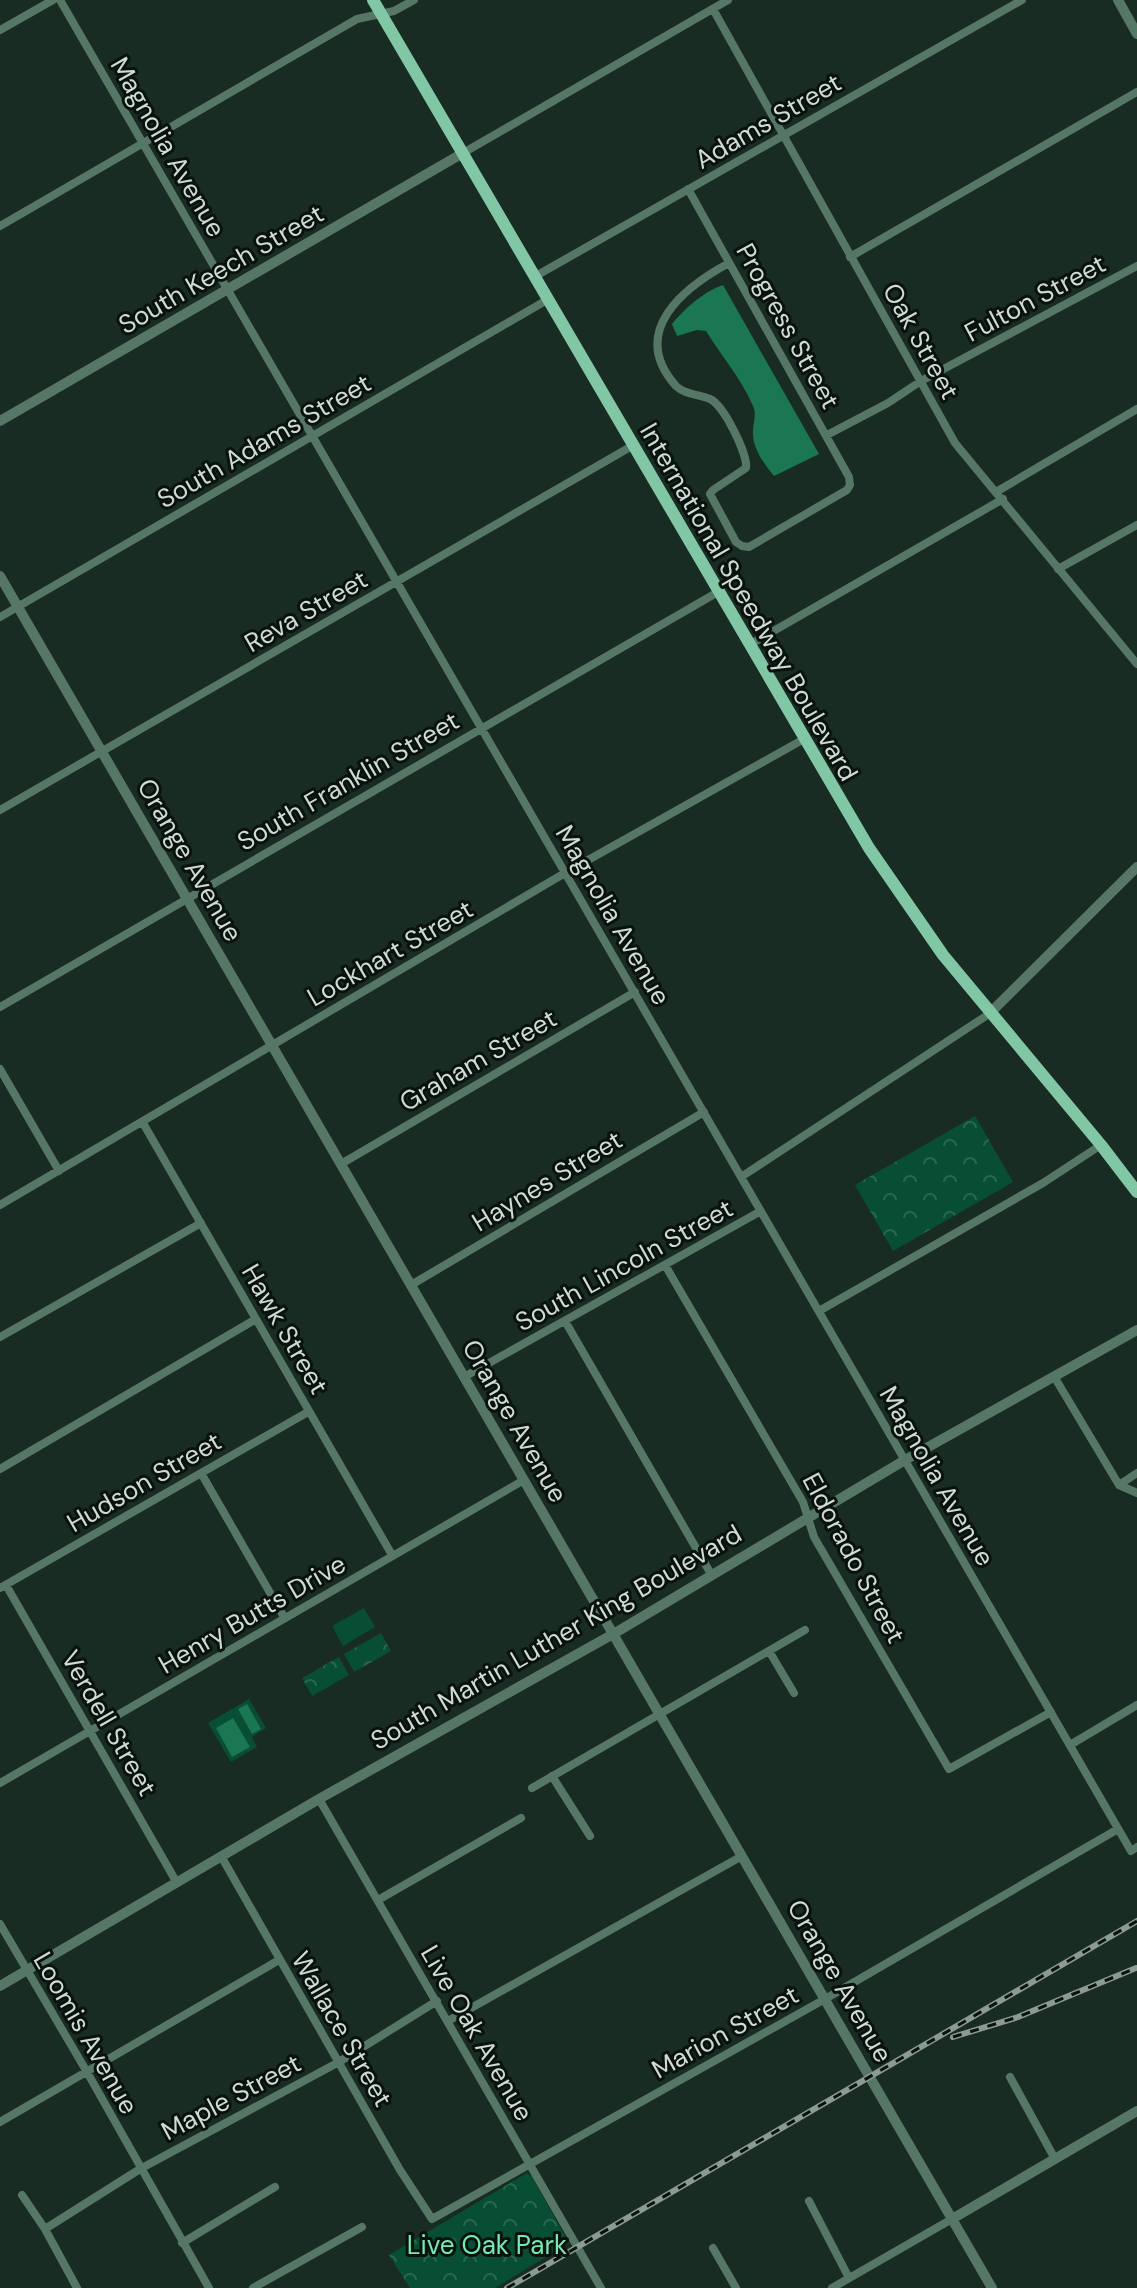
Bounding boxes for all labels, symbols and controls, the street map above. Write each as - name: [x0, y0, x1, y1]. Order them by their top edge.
- street label: Magnolia Avenue: [103, 51, 233, 243]
- street label: Adams Street: [689, 65, 847, 177]
- street label: South Keech Street: [112, 196, 330, 342]
- street label: Progress Street: [728, 237, 848, 415]
- street label: Fulton Street: [958, 247, 1112, 349]
- street label: Oak Street: [875, 277, 967, 405]
- street label: South Adams Street: [151, 366, 377, 516]
- street label: International Speedway Boulevard: [632, 417, 866, 787]
- street label: Reva Street: [238, 562, 374, 660]
- street label: South Franklin Street: [231, 704, 465, 858]
- street label: Orange Avenue: [130, 772, 250, 948]
- street label: Magnolia Avenue: [548, 819, 678, 1011]
- street label: Lockhart Street: [301, 892, 479, 1014]
- street label: Graham Street: [393, 1001, 563, 1119]
- street label: Haynes Street: [466, 1123, 628, 1239]
- street label: South Lincoln Street: [509, 1191, 739, 1339]
- street label: Hawk Street: [234, 1258, 336, 1400]
- street label: Orange Avenue: [455, 1333, 575, 1509]
- street label: Magnolia Avenue: [872, 1380, 1002, 1572]
- street label: Hudson Street: [61, 1424, 227, 1540]
- street label: Eldorado Street: [795, 1467, 913, 1649]
- street label: South Martin Luther King Boulevard: [364, 1517, 748, 1757]
- street label: Henry Butts Drive: [152, 1547, 352, 1681]
- street label: Verdell Street: [54, 1644, 164, 1802]
- street label: Orange Avenue: [780, 1893, 900, 2069]
- street label: Live Oak Avenue: [413, 1939, 541, 2127]
- street label: Wallace Street: [284, 1945, 400, 2113]
- street label: Loomis Avenue: [26, 1946, 146, 2120]
- street label: Marion Street: [646, 1978, 804, 2086]
- street label: Maple Street: [155, 2046, 307, 2148]
- park label: Live Oak Park: [407, 2228, 567, 2262]

